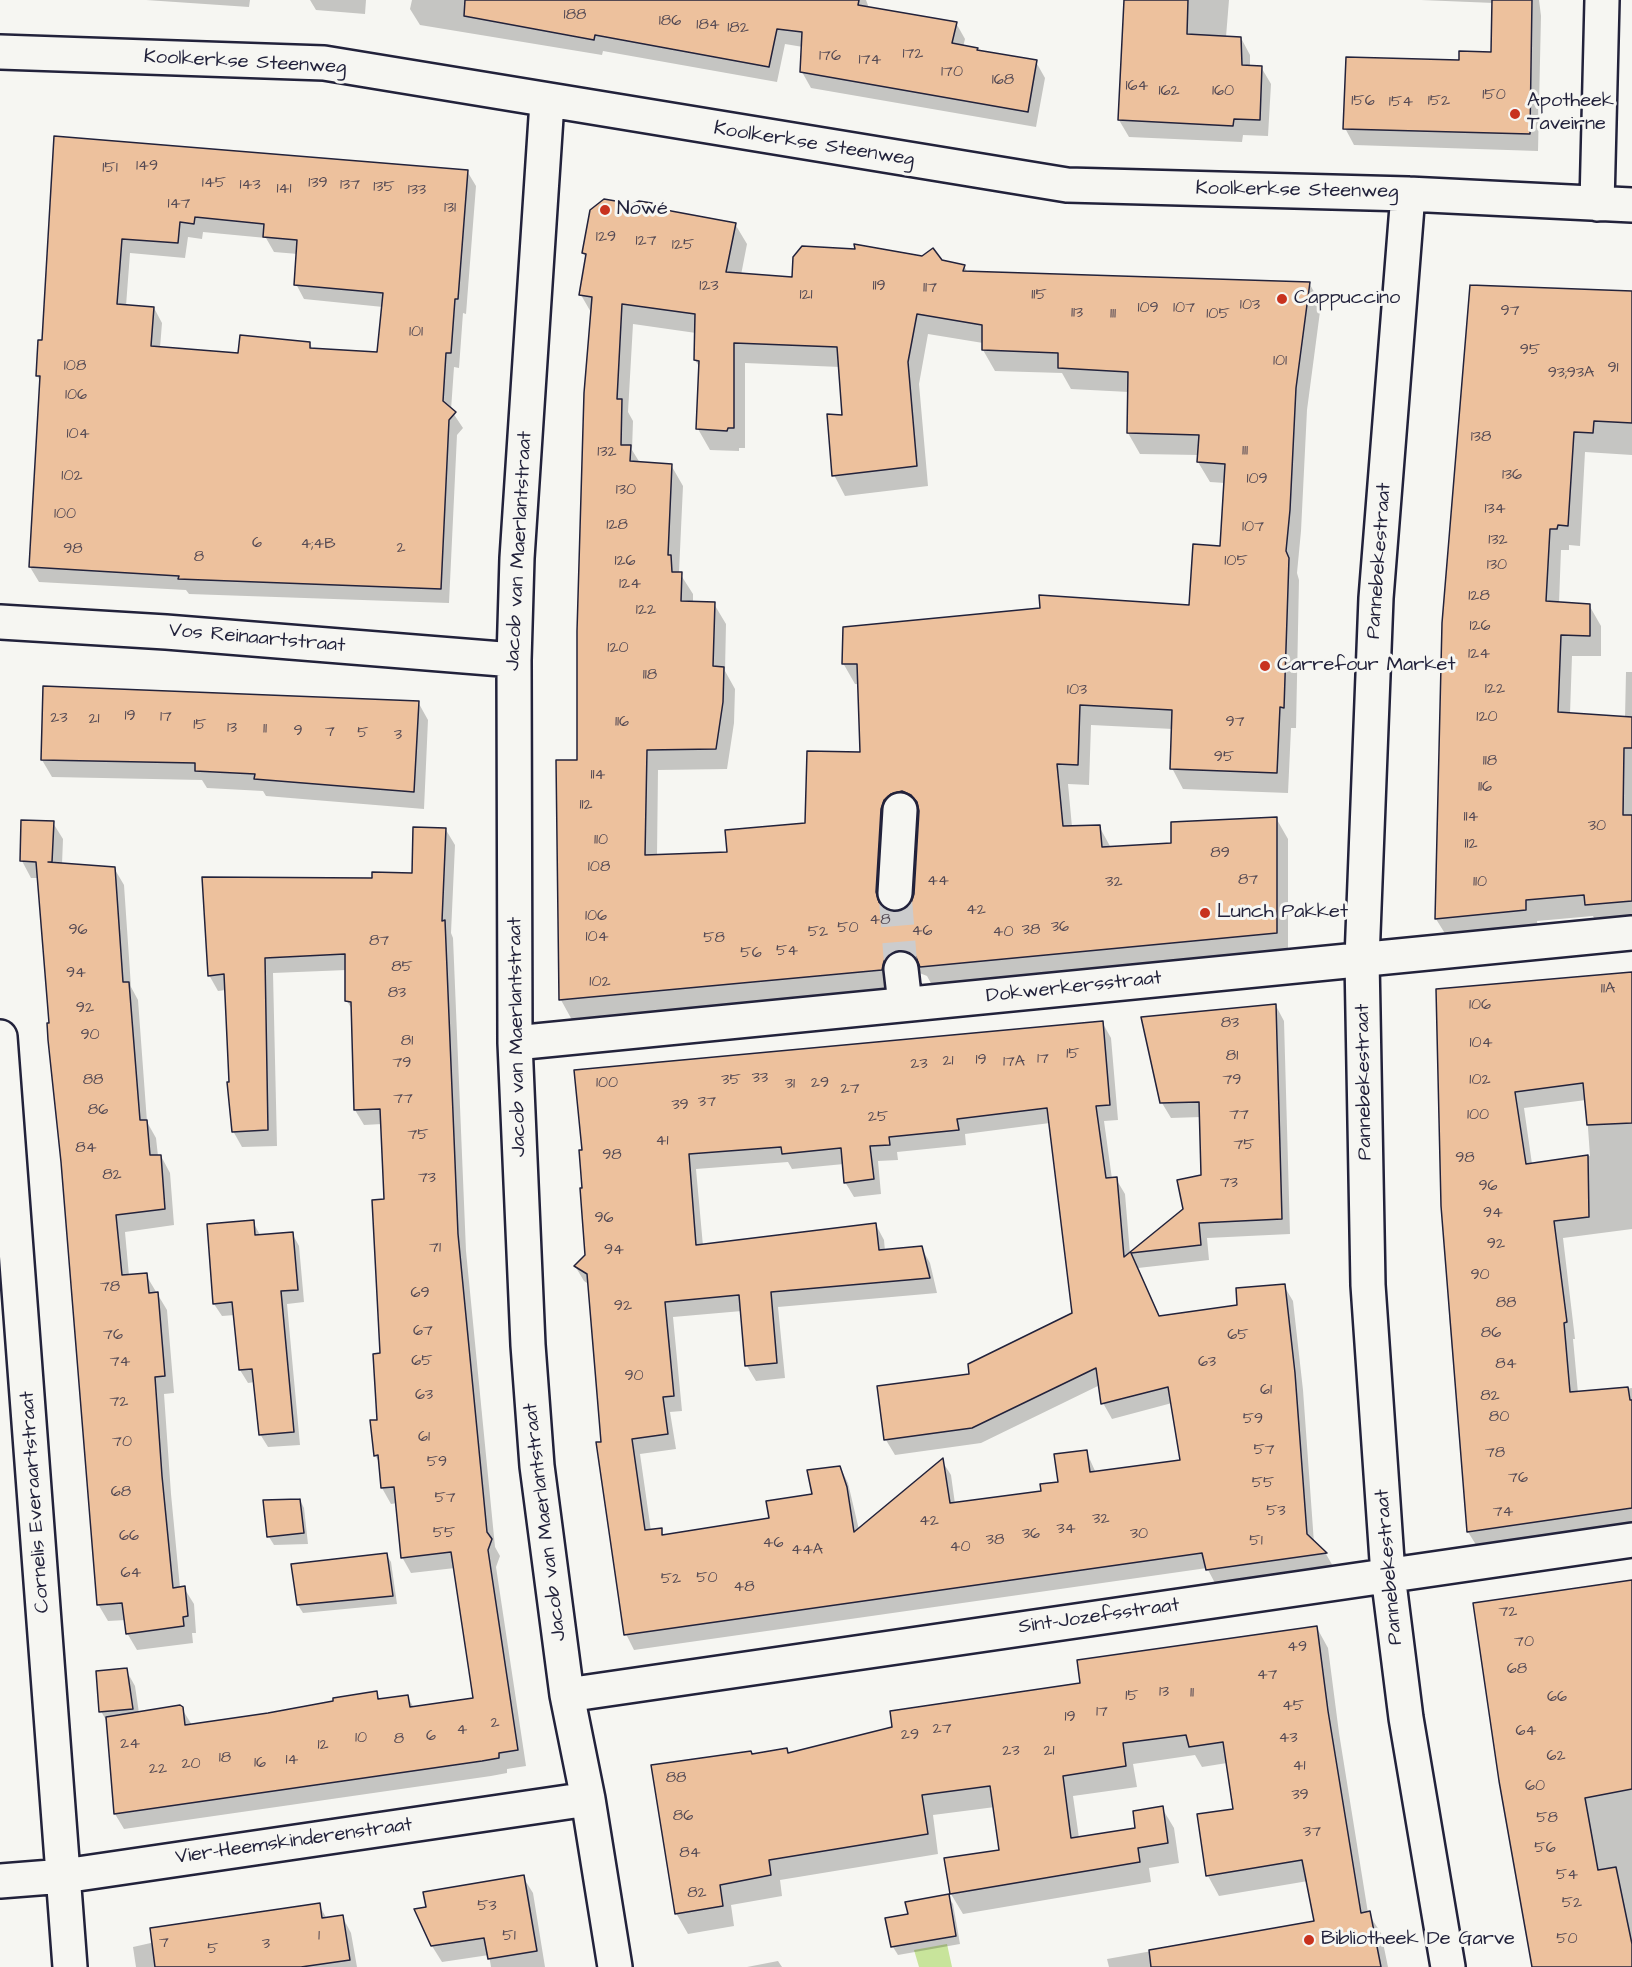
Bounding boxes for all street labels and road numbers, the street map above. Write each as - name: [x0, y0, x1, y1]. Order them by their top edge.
- street label: Koolkerkse Steenweg: [143, 46, 347, 80]
- street label: Koolkerkse Steenweg: [712, 117, 916, 173]
- street label: Koolkerkse Steenweg: [1195, 177, 1399, 205]
- street label: Jacob van Maerlantstraat: [502, 431, 538, 671]
- street label: Pannebekestraat: [1363, 482, 1397, 640]
- street label: Vos Reinaartstraat: [168, 619, 346, 659]
- street label: Jacob van Maerlantstraat: [504, 917, 532, 1157]
- street label: Dokwerkersstraat: [985, 967, 1163, 1009]
- street label: Pannebekestraat: [1352, 1004, 1378, 1160]
- street label: Cornelis Everaartstraat: [16, 1390, 56, 1614]
- street label: Jacob van Maerlantstraat: [519, 1401, 573, 1643]
- street label: Pannebekestraat: [1371, 1488, 1409, 1646]
- street label: Sint-Jozefsstraat: [1017, 1594, 1181, 1640]
- street label: Vier-Heemskinderenstraat: [174, 1813, 414, 1871]

